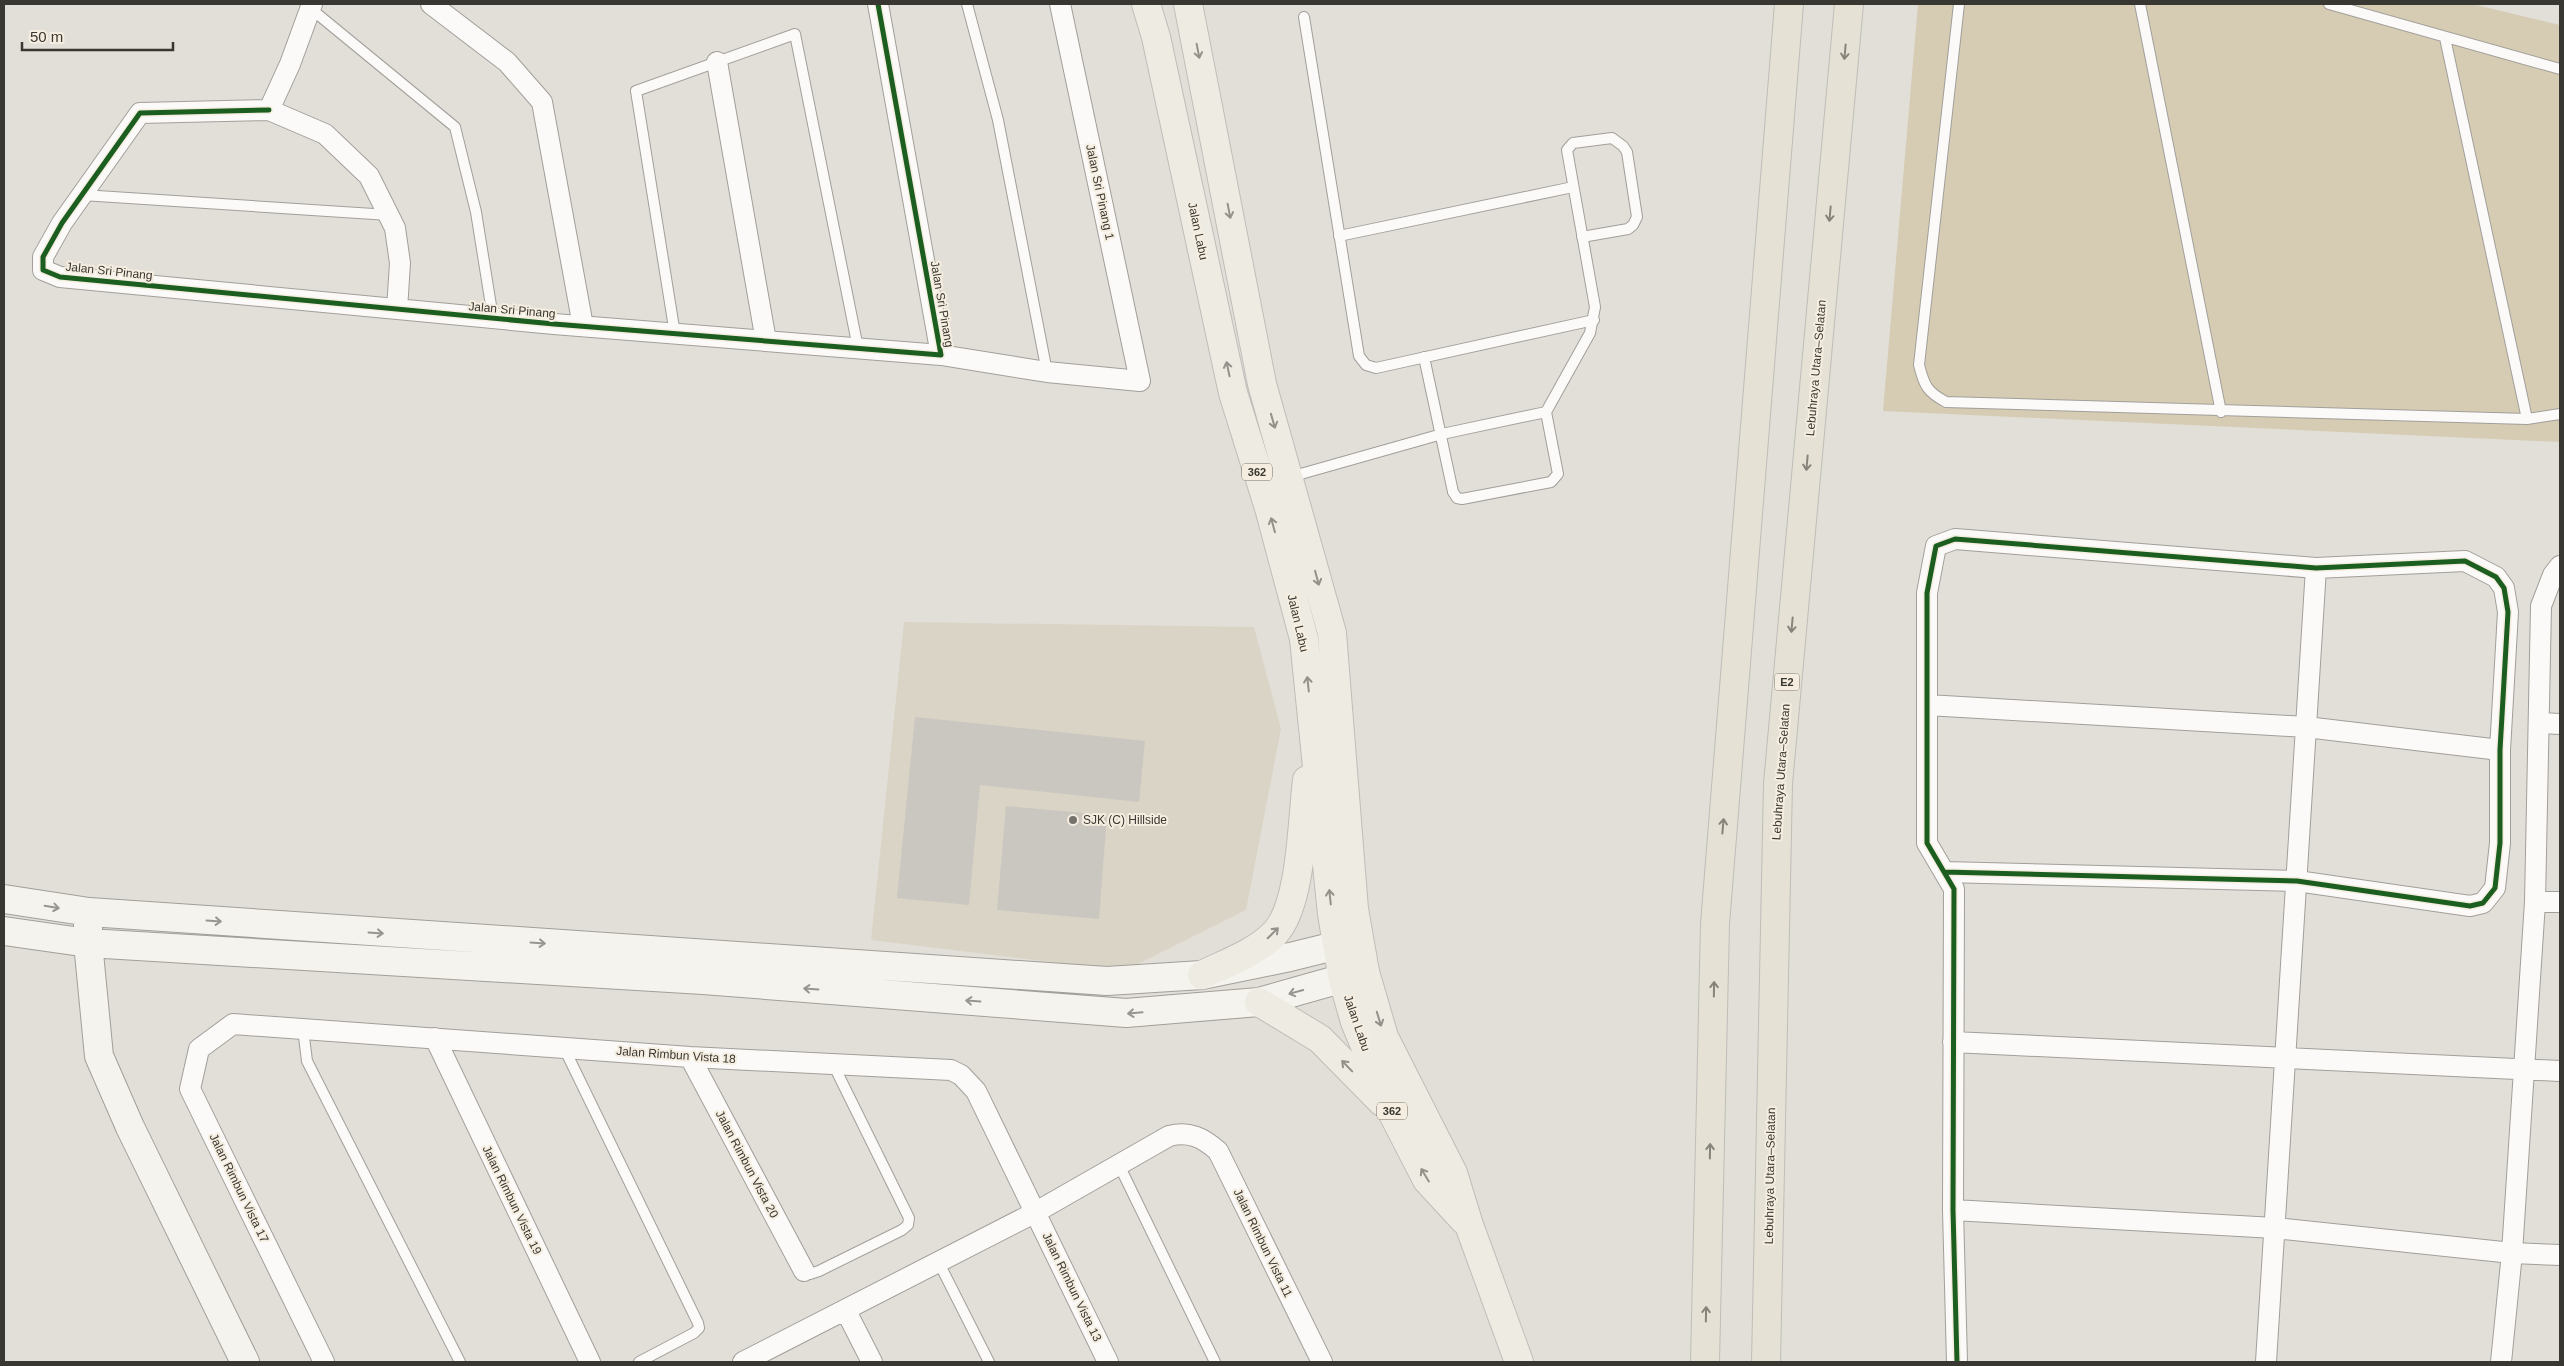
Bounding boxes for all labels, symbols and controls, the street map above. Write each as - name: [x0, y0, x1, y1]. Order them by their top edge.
- scale bar: [22, 20, 174, 52]
- text: 50 m: [30, 28, 63, 45]
- one-way arrow: [1194, 43, 1204, 59]
- one-way arrow: [1840, 44, 1850, 60]
- street label: Jalan Sri Pinang 1: [1083, 143, 1117, 241]
- street label: Jalan Labu: [1185, 201, 1211, 261]
- one-way arrow: [1225, 203, 1234, 219]
- one-way arrow: [1825, 206, 1835, 222]
- street label: Jalan Sri Pinang: [65, 259, 153, 283]
- street label: Jalan Sri Pinang: [928, 260, 956, 348]
- street label: Jalan Sri Pinang: [468, 299, 556, 321]
- street label: Lebuhraya Utara–Selatan: [1803, 299, 1829, 437]
- one-way arrow: [1222, 362, 1232, 378]
- one-way arrow: [1269, 413, 1278, 429]
- one-way arrow: [1802, 455, 1812, 471]
- road number: 362: [1242, 464, 1272, 481]
- one-way arrow: [1268, 518, 1278, 534]
- one-way arrow: [1312, 569, 1322, 585]
- street label: Jalan Labu: [1285, 593, 1311, 653]
- one-way arrow: [1787, 617, 1797, 633]
- road number: E2: [1774, 674, 1800, 690]
- one-way arrow: [1304, 676, 1313, 692]
- street label: Lebuhraya Utara–Selatan: [1769, 703, 1793, 841]
- place label: SJK (C) Hillside: [1083, 813, 1167, 827]
- marker: SJK (C) Hillside: [1067, 814, 1079, 826]
- one-way arrow: [1718, 819, 1728, 835]
- one-way arrow: [1325, 890, 1335, 906]
- one-way arrow: [44, 902, 60, 912]
- one-way arrow: [205, 916, 221, 926]
- one-way arrow: [1267, 927, 1280, 939]
- one-way arrow: [368, 928, 384, 937]
- one-way arrow: [530, 939, 546, 948]
- one-way arrow: [1709, 981, 1719, 997]
- one-way arrow: [803, 984, 819, 993]
- one-way arrow: [1288, 988, 1304, 998]
- street label: Jalan Labu: [1341, 993, 1373, 1053]
- one-way arrow: [965, 997, 981, 1006]
- one-way arrow: [1127, 1008, 1143, 1017]
- one-way arrow: [1374, 1011, 1384, 1027]
- street label: Jalan Rimbun Vista 18: [616, 1044, 737, 1066]
- one-way arrow: [1341, 1059, 1353, 1072]
- road number: 362: [1377, 1102, 1407, 1120]
- street label: Jalan Rimbun Vista 20: [713, 1108, 781, 1220]
- street label: Lebuhraya Utara–Selatan: [1762, 1108, 1778, 1244]
- street label: Jalan Rimbun Vista 17: [206, 1131, 272, 1245]
- street label: Jalan Rimbun Vista 19: [479, 1143, 545, 1257]
- one-way arrow: [1705, 1143, 1715, 1160]
- one-way arrow: [1420, 1169, 1430, 1183]
- street label: Jalan Rimbun Vista 11: [1231, 1186, 1296, 1300]
- street label: Jalan Rimbun Vista 13: [1039, 1230, 1105, 1344]
- one-way arrow: [1701, 1306, 1711, 1322]

